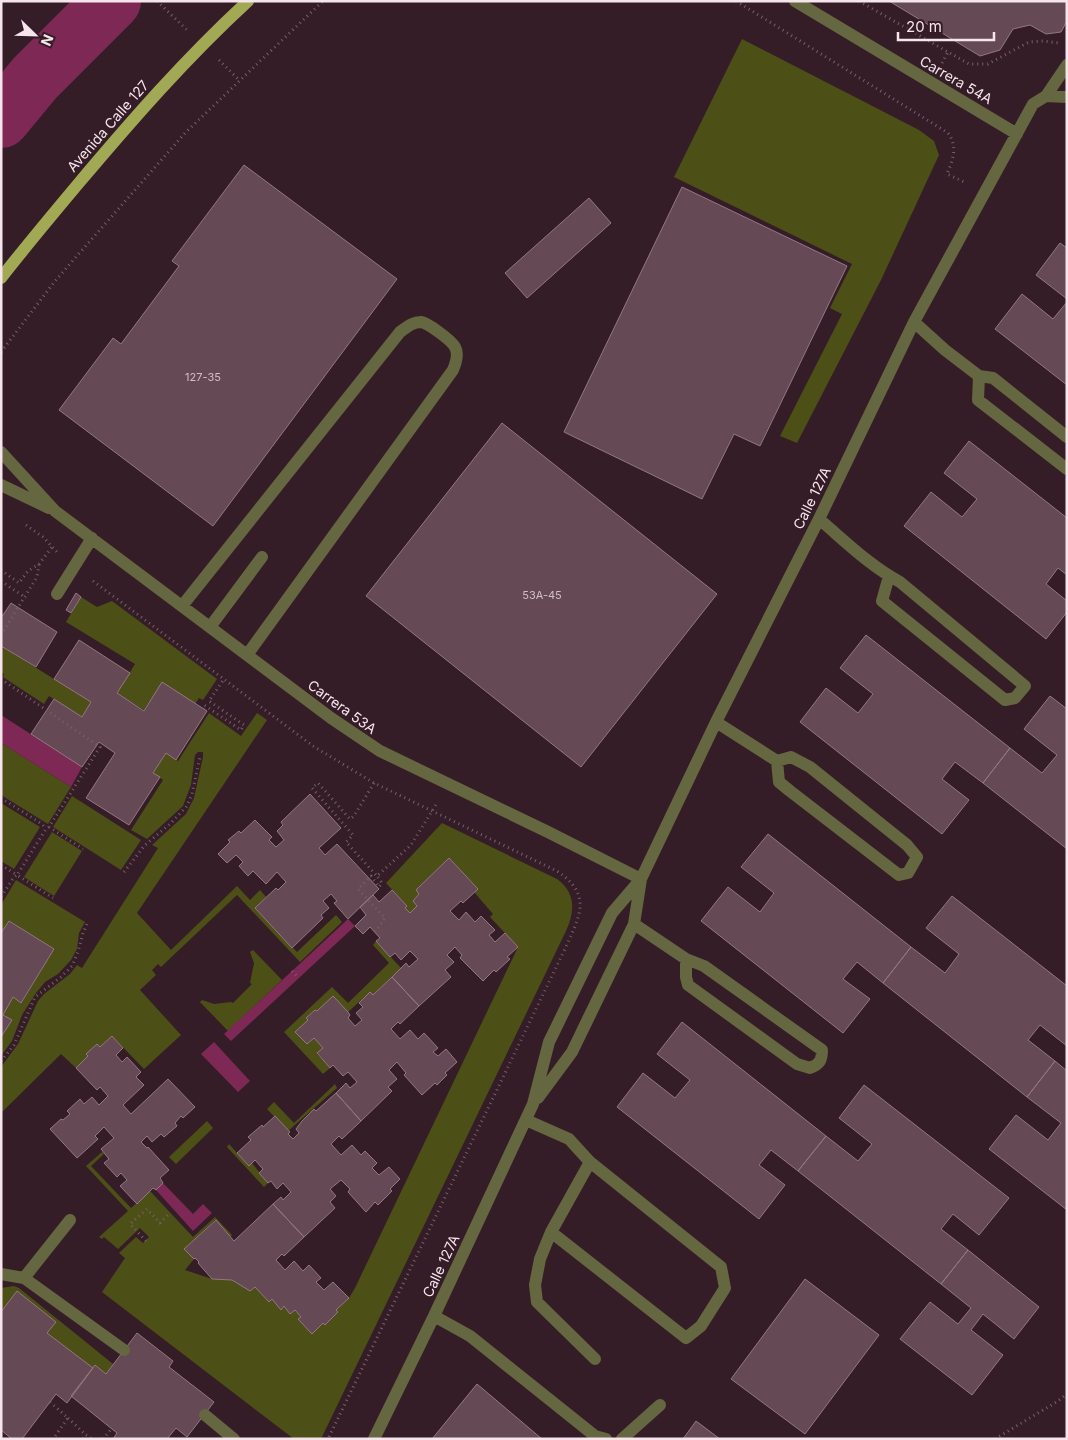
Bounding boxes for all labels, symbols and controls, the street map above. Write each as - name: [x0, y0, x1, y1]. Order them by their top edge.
- north arrow: [10, 10, 60, 60]
- scale bar: [898, 10, 994, 42]
- text: 20 m: [906, 17, 942, 36]
- text: N: [38, 32, 57, 49]
- street label: Carrera 54A: [917, 52, 996, 107]
- street label: Avenida Calle 127: [63, 76, 152, 175]
- house number: 127-35: [185, 370, 221, 384]
- street label: Calle 127A: [789, 464, 834, 532]
- house number: 53A-45: [522, 588, 562, 602]
- street label: Carrera 53A: [305, 676, 380, 737]
- street label: Calle 127A: [419, 1231, 463, 1300]

